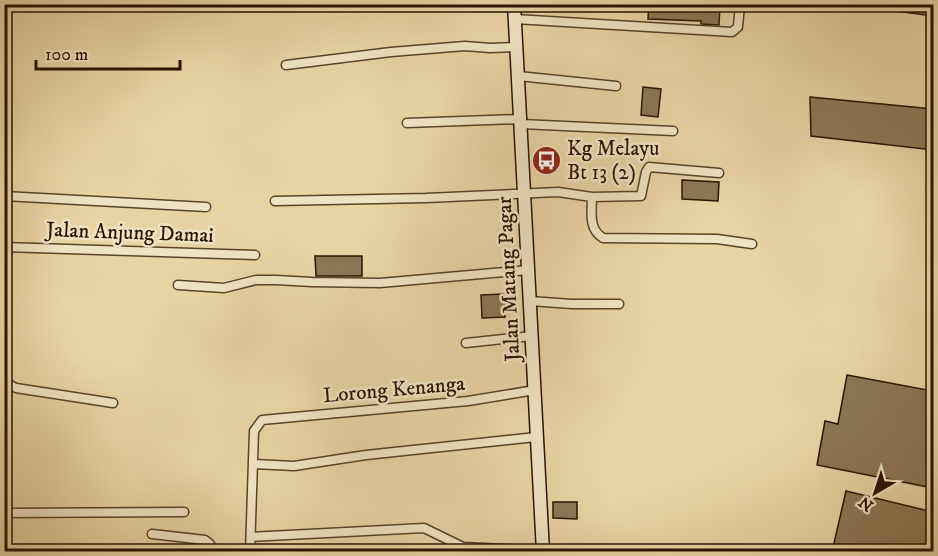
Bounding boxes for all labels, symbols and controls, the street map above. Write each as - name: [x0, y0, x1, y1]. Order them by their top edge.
- scale bar: [36, 33, 180, 71]
- text: 100 m: [45, 44, 88, 66]
- place label: Kg Melayu Bt 13 (2): [567, 136, 659, 186]
- bus stop icon: Kg Melayu Bt 13 (2): [530, 145, 562, 177]
- street label: Jalan Matang Pagar: [492, 196, 526, 364]
- street label: Jalan Anjung Damai: [44, 217, 214, 249]
- street label: Lorong Kenanga: [322, 371, 466, 409]
- north arrow: [845, 463, 905, 523]
- text: N: [855, 492, 878, 516]

